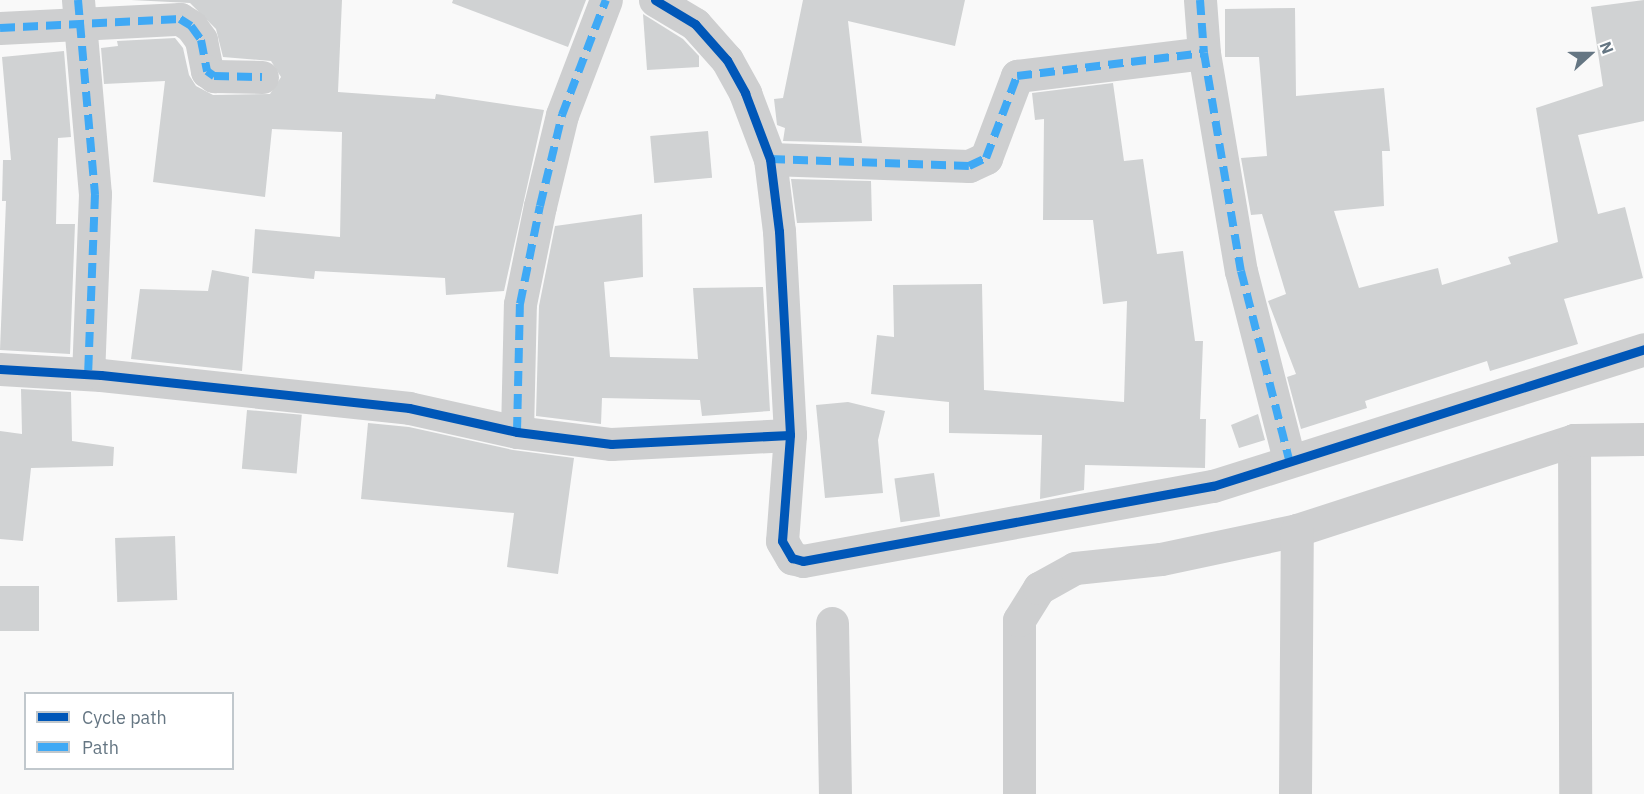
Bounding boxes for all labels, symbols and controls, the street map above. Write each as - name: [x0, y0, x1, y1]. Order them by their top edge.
- north arrow: [1560, 24, 1620, 84]
- text: N: [1595, 39, 1618, 57]
- legend: [24, 692, 234, 770]
- text: Cycle path: [82, 706, 167, 729]
- text: Path: [82, 736, 119, 759]

